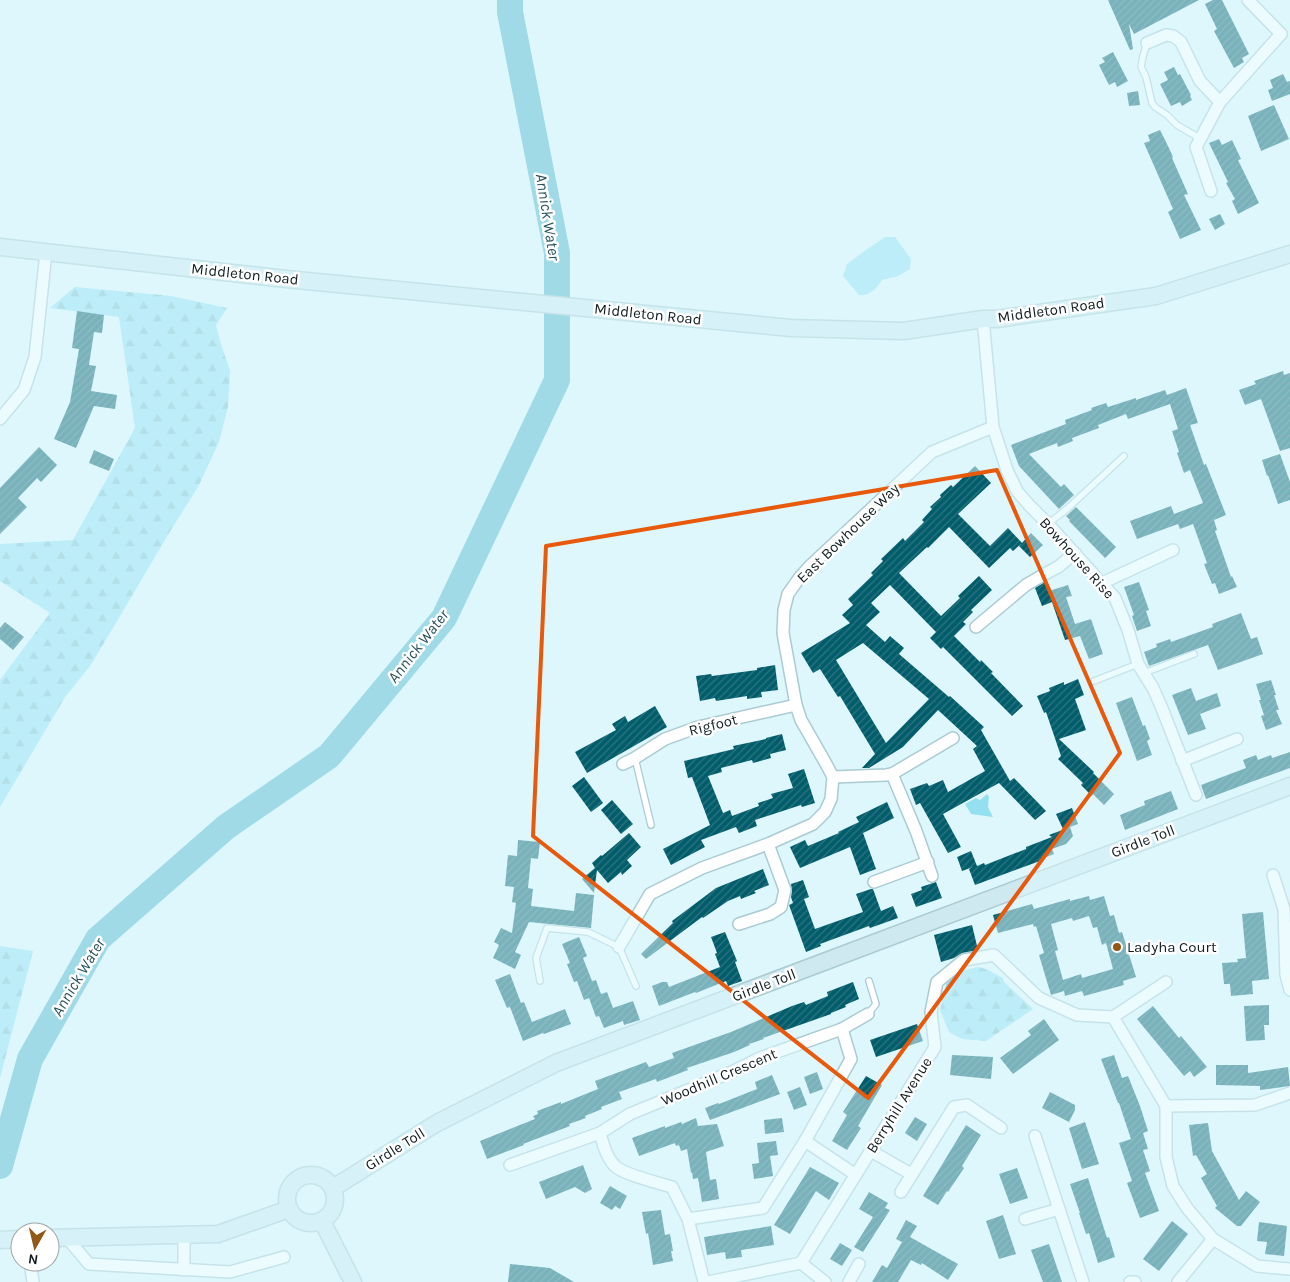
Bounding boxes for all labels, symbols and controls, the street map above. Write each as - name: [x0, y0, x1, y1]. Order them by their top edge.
- water label: Annick Water: [532, 172, 564, 262]
- street label: Middleton Road: [190, 259, 300, 289]
- street label: Middleton Road: [996, 294, 1106, 326]
- street label: Middleton Road: [593, 299, 703, 329]
- street label: East Bowhouse Way: [793, 479, 903, 587]
- street label: Bowhouse Rise: [1036, 514, 1118, 602]
- water label: Annick Water: [384, 605, 453, 686]
- street label: Rigfoot: [687, 710, 739, 740]
- street label: Girdle Toll: [1109, 821, 1177, 861]
- water label: Annick Water: [47, 934, 109, 1019]
- place label: Ladyha Court: [1127, 938, 1217, 956]
- marker: Ladyha Court: [1111, 941, 1123, 953]
- street label: Girdle Toll: [730, 965, 798, 1005]
- street label: Woodhill Crescent: [658, 1044, 780, 1110]
- street label: Berryhill Avenue: [862, 1054, 936, 1156]
- street label: Girdle Toll: [362, 1124, 428, 1174]
- north arrow: [10, 1222, 60, 1272]
- text: N: [27, 1250, 39, 1268]

